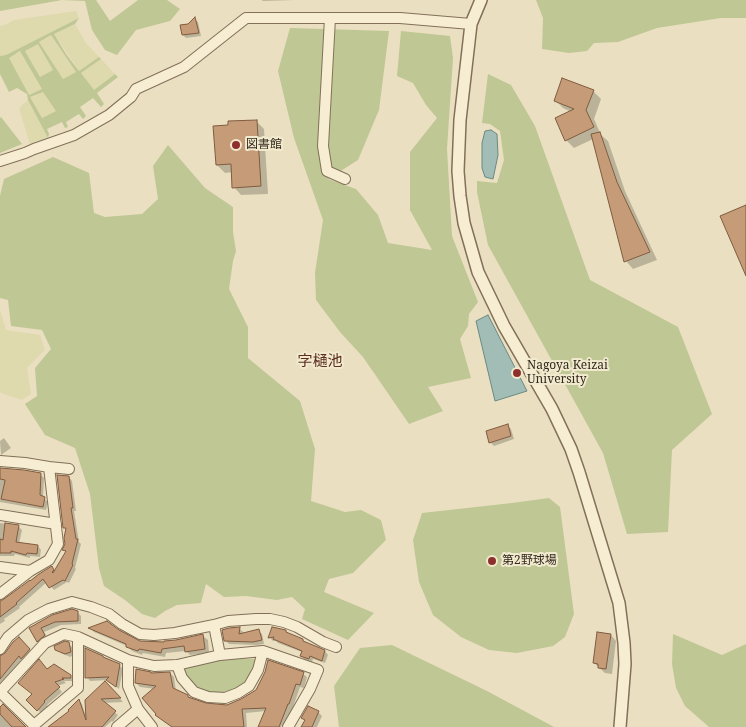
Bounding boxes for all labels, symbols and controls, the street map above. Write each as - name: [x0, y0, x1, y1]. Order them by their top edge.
- place label: 図書館: [246, 138, 282, 152]
- marker: 図書館: [230, 139, 242, 151]
- district label: 字樋池: [298, 353, 342, 371]
- place label: Nagoya Keizai University: [527, 359, 608, 387]
- marker: Nagoya Keizai University: [511, 367, 523, 379]
- place label: 第2野球場: [502, 554, 557, 568]
- marker: 第2野球場: [486, 555, 498, 567]

